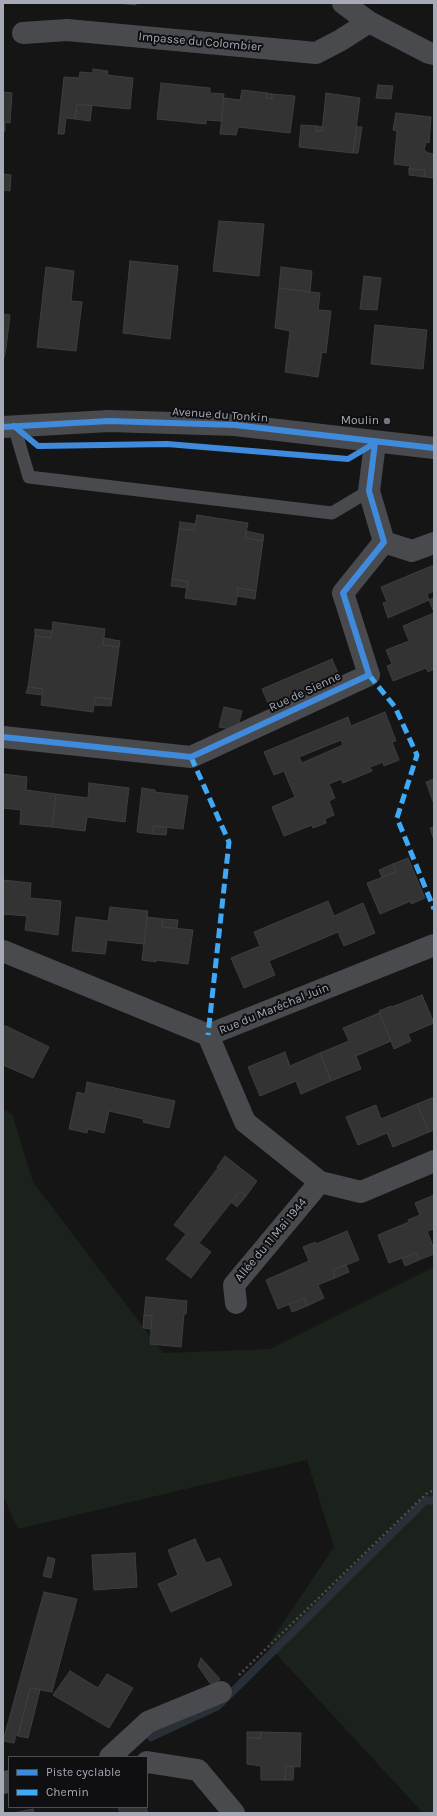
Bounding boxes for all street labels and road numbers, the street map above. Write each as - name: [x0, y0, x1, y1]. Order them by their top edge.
- street label: Impasse du Colombier: [138, 29, 262, 55]
- street label: Avenue du Tonkin: [172, 404, 268, 426]
- street label: Rue de Sienne: [267, 669, 343, 715]
- street label: Rue du Maréchal Juin: [217, 980, 331, 1038]
- street label: Allée du 11 Mai 1944: [232, 1195, 310, 1285]

